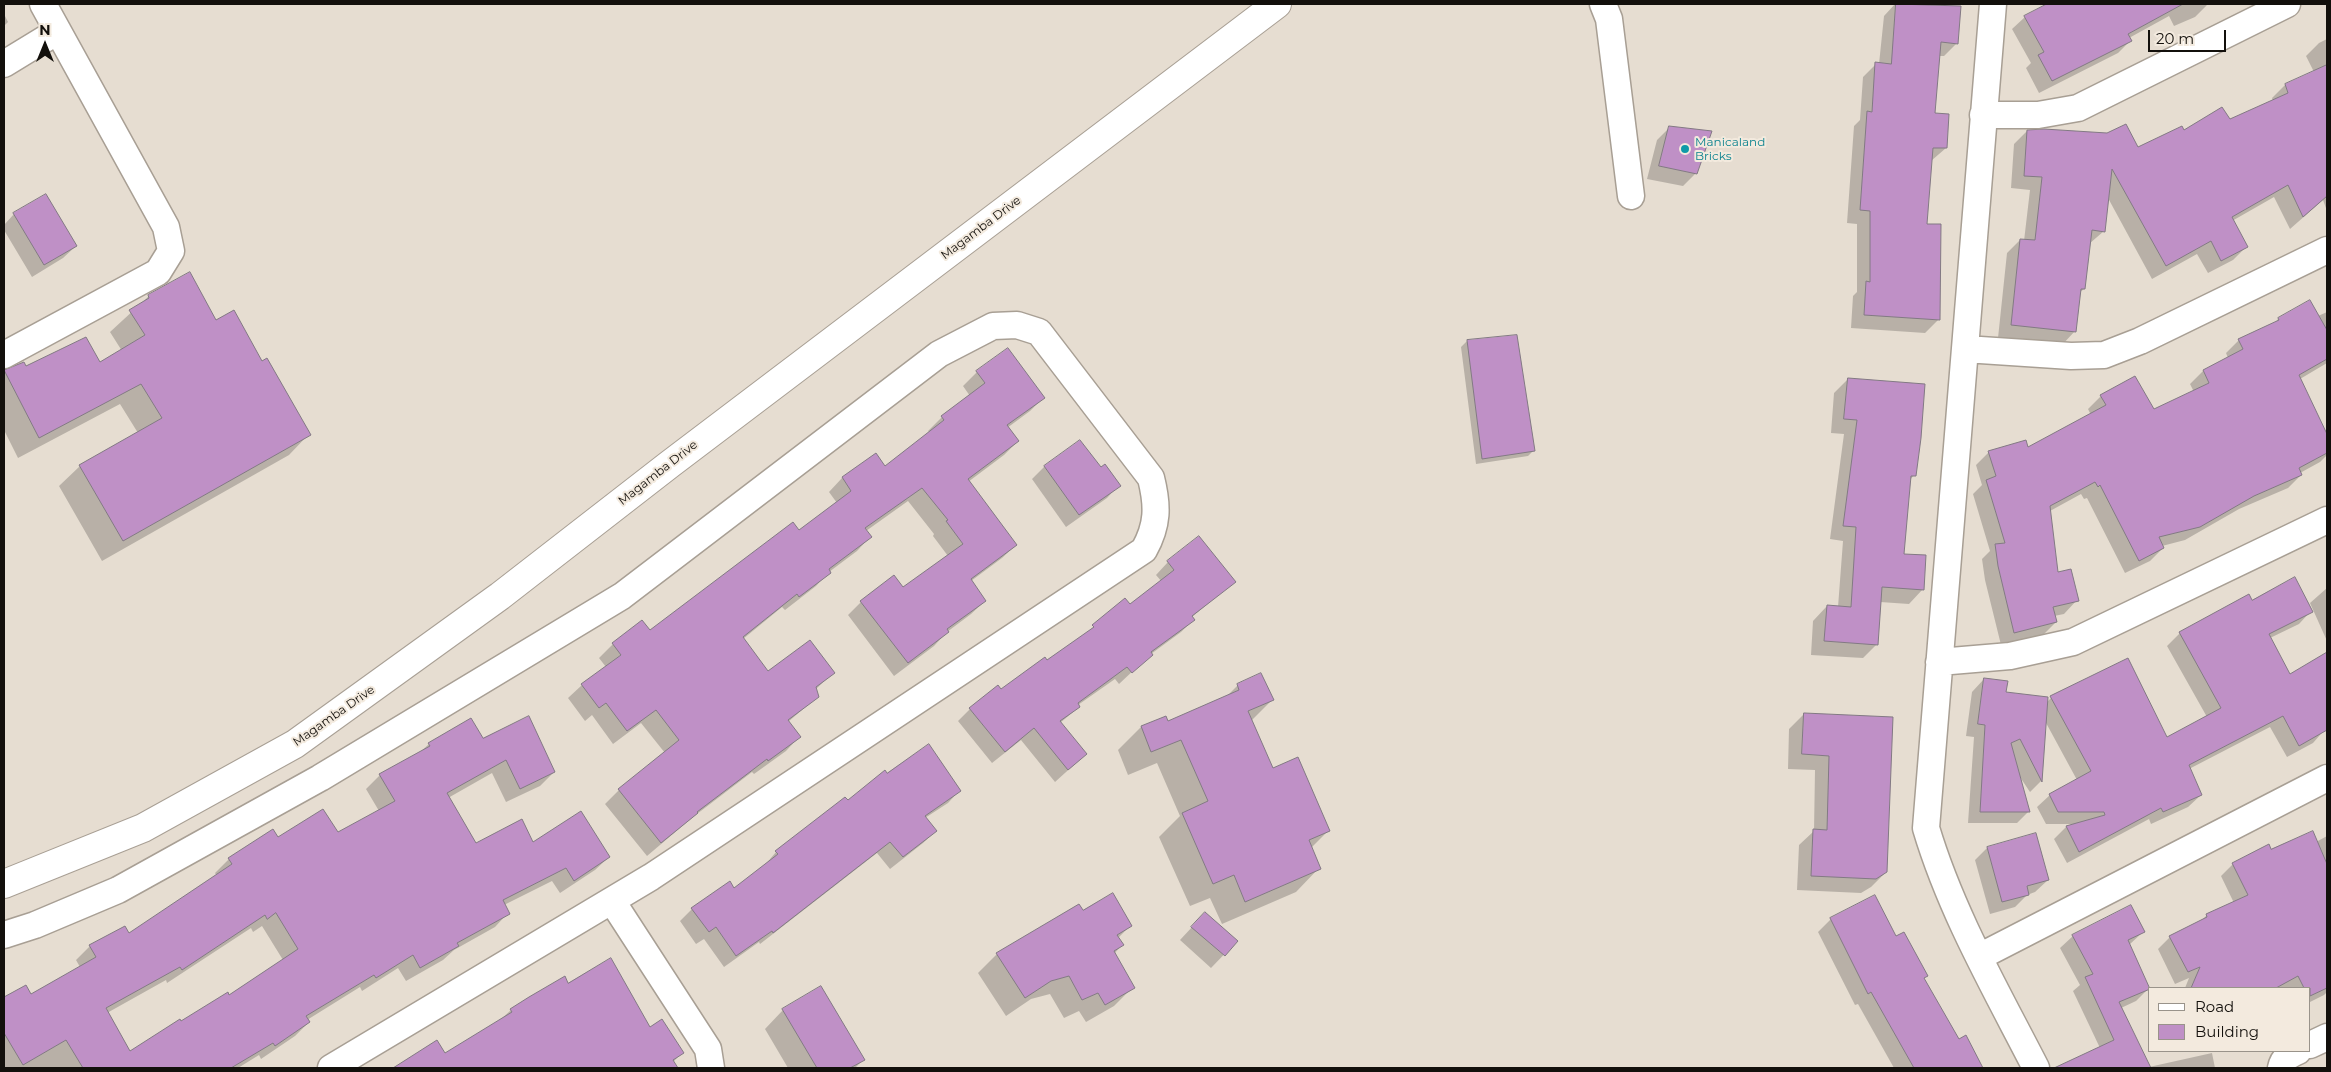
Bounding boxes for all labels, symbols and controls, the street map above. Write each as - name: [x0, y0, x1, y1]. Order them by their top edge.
- north arrow: [20, 20, 70, 70]
- scale bar: [2151, 20, 2228, 52]
- text: N: [39, 21, 51, 39]
- text: 20 m: [2156, 29, 2194, 48]
- place label: Manicaland Bricks: [1695, 135, 1765, 163]
- marker: Manicaland Bricks: [1679, 143, 1691, 155]
- street label: Magamba Drive: [938, 193, 1024, 263]
- street label: Magamba Drive: [616, 438, 700, 508]
- street label: Magamba Drive: [290, 682, 378, 750]
- legend: [2148, 987, 2311, 1052]
- text: Road: [2195, 997, 2234, 1016]
- text: Building: [2195, 1022, 2259, 1041]

